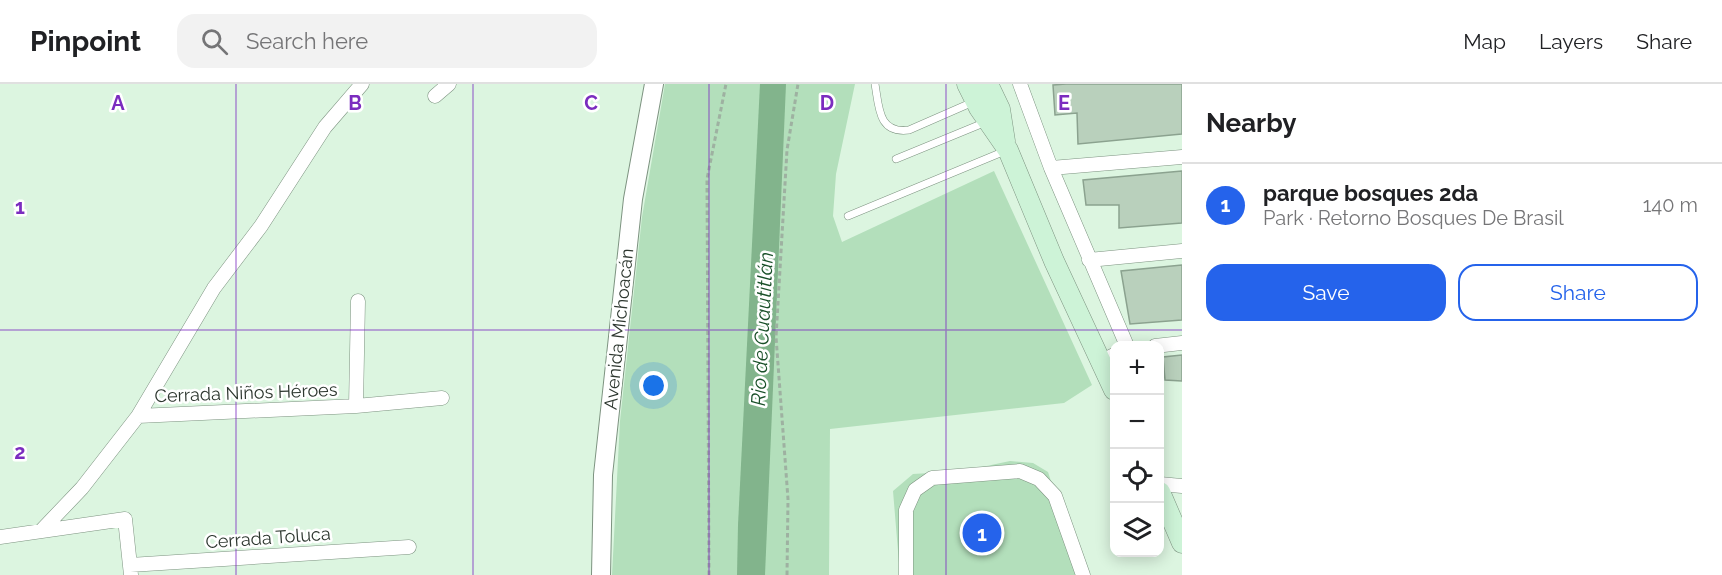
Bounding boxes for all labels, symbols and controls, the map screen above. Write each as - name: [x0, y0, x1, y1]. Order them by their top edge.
- search box: [177, 14, 597, 68]
- text: Pinpoint: [30, 25, 141, 58]
- icon: search: [198, 25, 231, 58]
- text: Search here: [246, 28, 368, 54]
- text: Map: [1463, 29, 1506, 54]
- text: Layers: [1539, 29, 1603, 54]
- text: Share: [1636, 29, 1692, 54]
- text: A: [111, 91, 125, 115]
- text: B: [348, 91, 362, 115]
- text: C: [584, 91, 598, 115]
- text: D: [820, 91, 834, 115]
- text: E: [1058, 91, 1070, 115]
- text: Nearby: [1206, 108, 1296, 138]
- text: parque bosques 2da: [1263, 180, 1478, 206]
- text: 1: [1221, 193, 1230, 217]
- text: 140 m: [1643, 193, 1698, 217]
- text: 1: [15, 195, 25, 219]
- text: Park · Retorno Bosques De Brasil: [1263, 206, 1564, 230]
- street label: Avenida Michoacán: [600, 247, 637, 411]
- water label: Rio de Cuautitlán: [746, 251, 778, 407]
- button: Save: [1206, 264, 1446, 321]
- button: Share: [1458, 264, 1698, 321]
- map controls: [1110, 341, 1164, 557]
- button: +: [1110, 341, 1164, 395]
- your location: [639, 371, 668, 400]
- street label: Cerrada Niños Héroes: [154, 379, 338, 406]
- button: −: [1110, 395, 1164, 449]
- text: 2: [14, 440, 26, 464]
- button: locate: [1110, 449, 1164, 503]
- button: layers: [1110, 503, 1164, 557]
- pin: 1: [962, 510, 1002, 556]
- street label: Cerrada Toluca: [205, 523, 331, 552]

